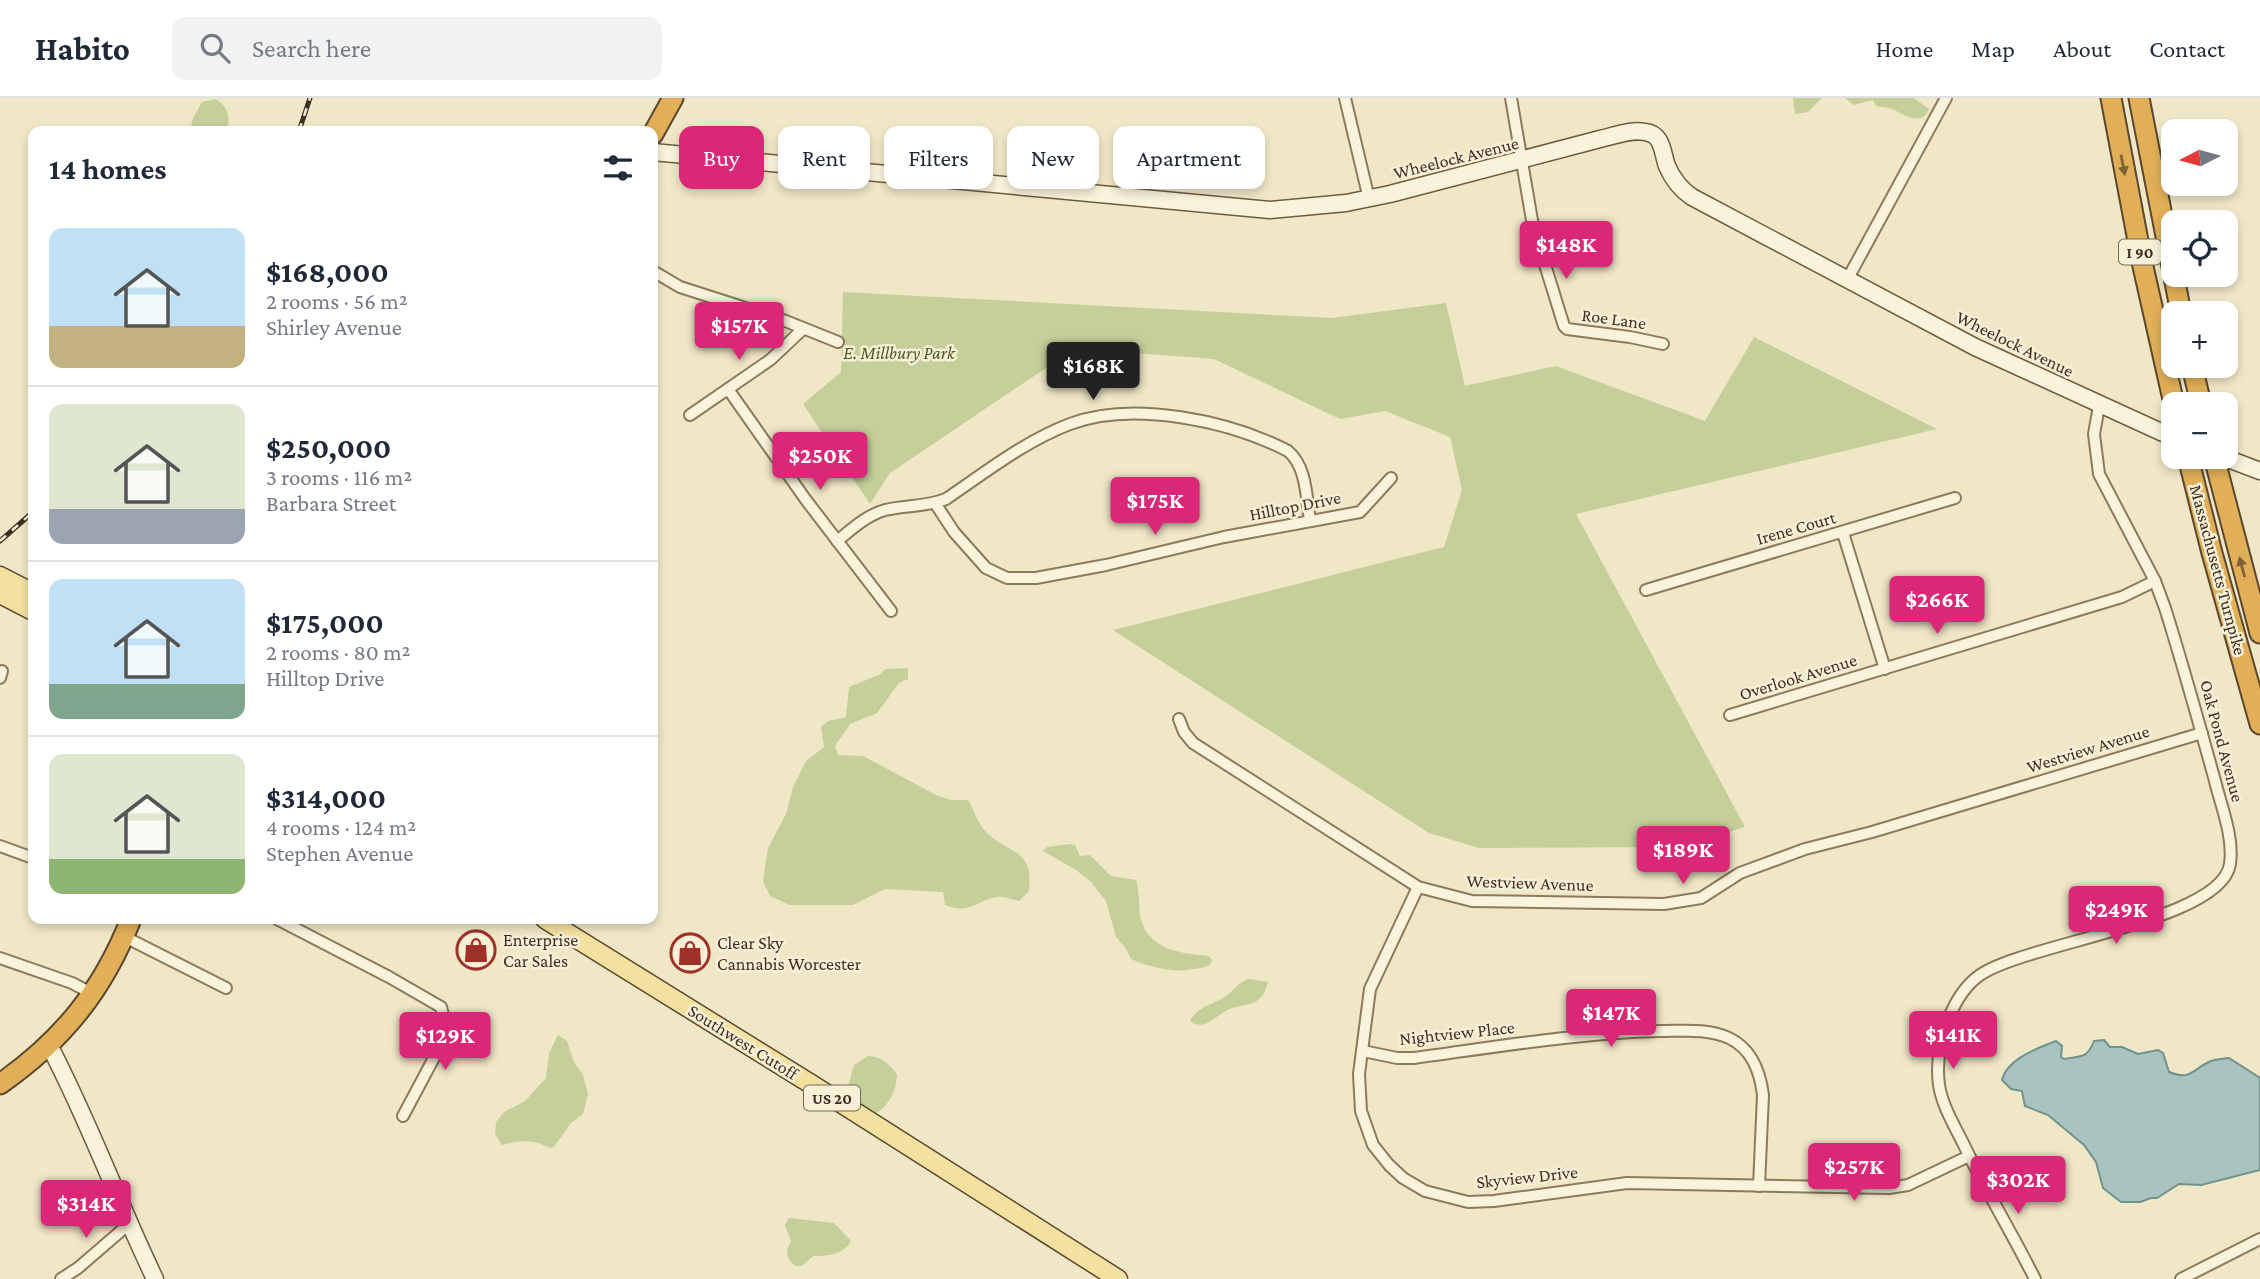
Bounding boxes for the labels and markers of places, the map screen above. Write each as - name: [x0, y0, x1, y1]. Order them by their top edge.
- pin: $148K: [1517, 222, 1615, 281]
- pin: $157K: [690, 302, 788, 362]
- pin: $168K: [1044, 342, 1142, 402]
- pin: $250K: [771, 432, 869, 492]
- pin: $175K: [1106, 478, 1204, 537]
- pin: $266K: [1888, 576, 1986, 636]
- pin: $189K: [1634, 826, 1732, 886]
- pin: $249K: [2067, 886, 2165, 946]
- shop icon: Enterprise Car Sales: [455, 929, 497, 971]
- place label: Enterprise Car Sales: [503, 930, 578, 971]
- shop icon: Clear Sky Cannabis Worcester: [669, 932, 711, 974]
- place label: Clear Sky Cannabis Worcester: [717, 933, 862, 974]
- pin: $147K: [1562, 990, 1660, 1049]
- pin: $129K: [396, 1012, 494, 1072]
- pin: $141K: [1904, 1012, 2002, 1071]
- pin: $257K: [1805, 1144, 1903, 1203]
- pin: $302K: [1969, 1156, 2067, 1216]
- pin: $314K: [37, 1180, 135, 1240]

